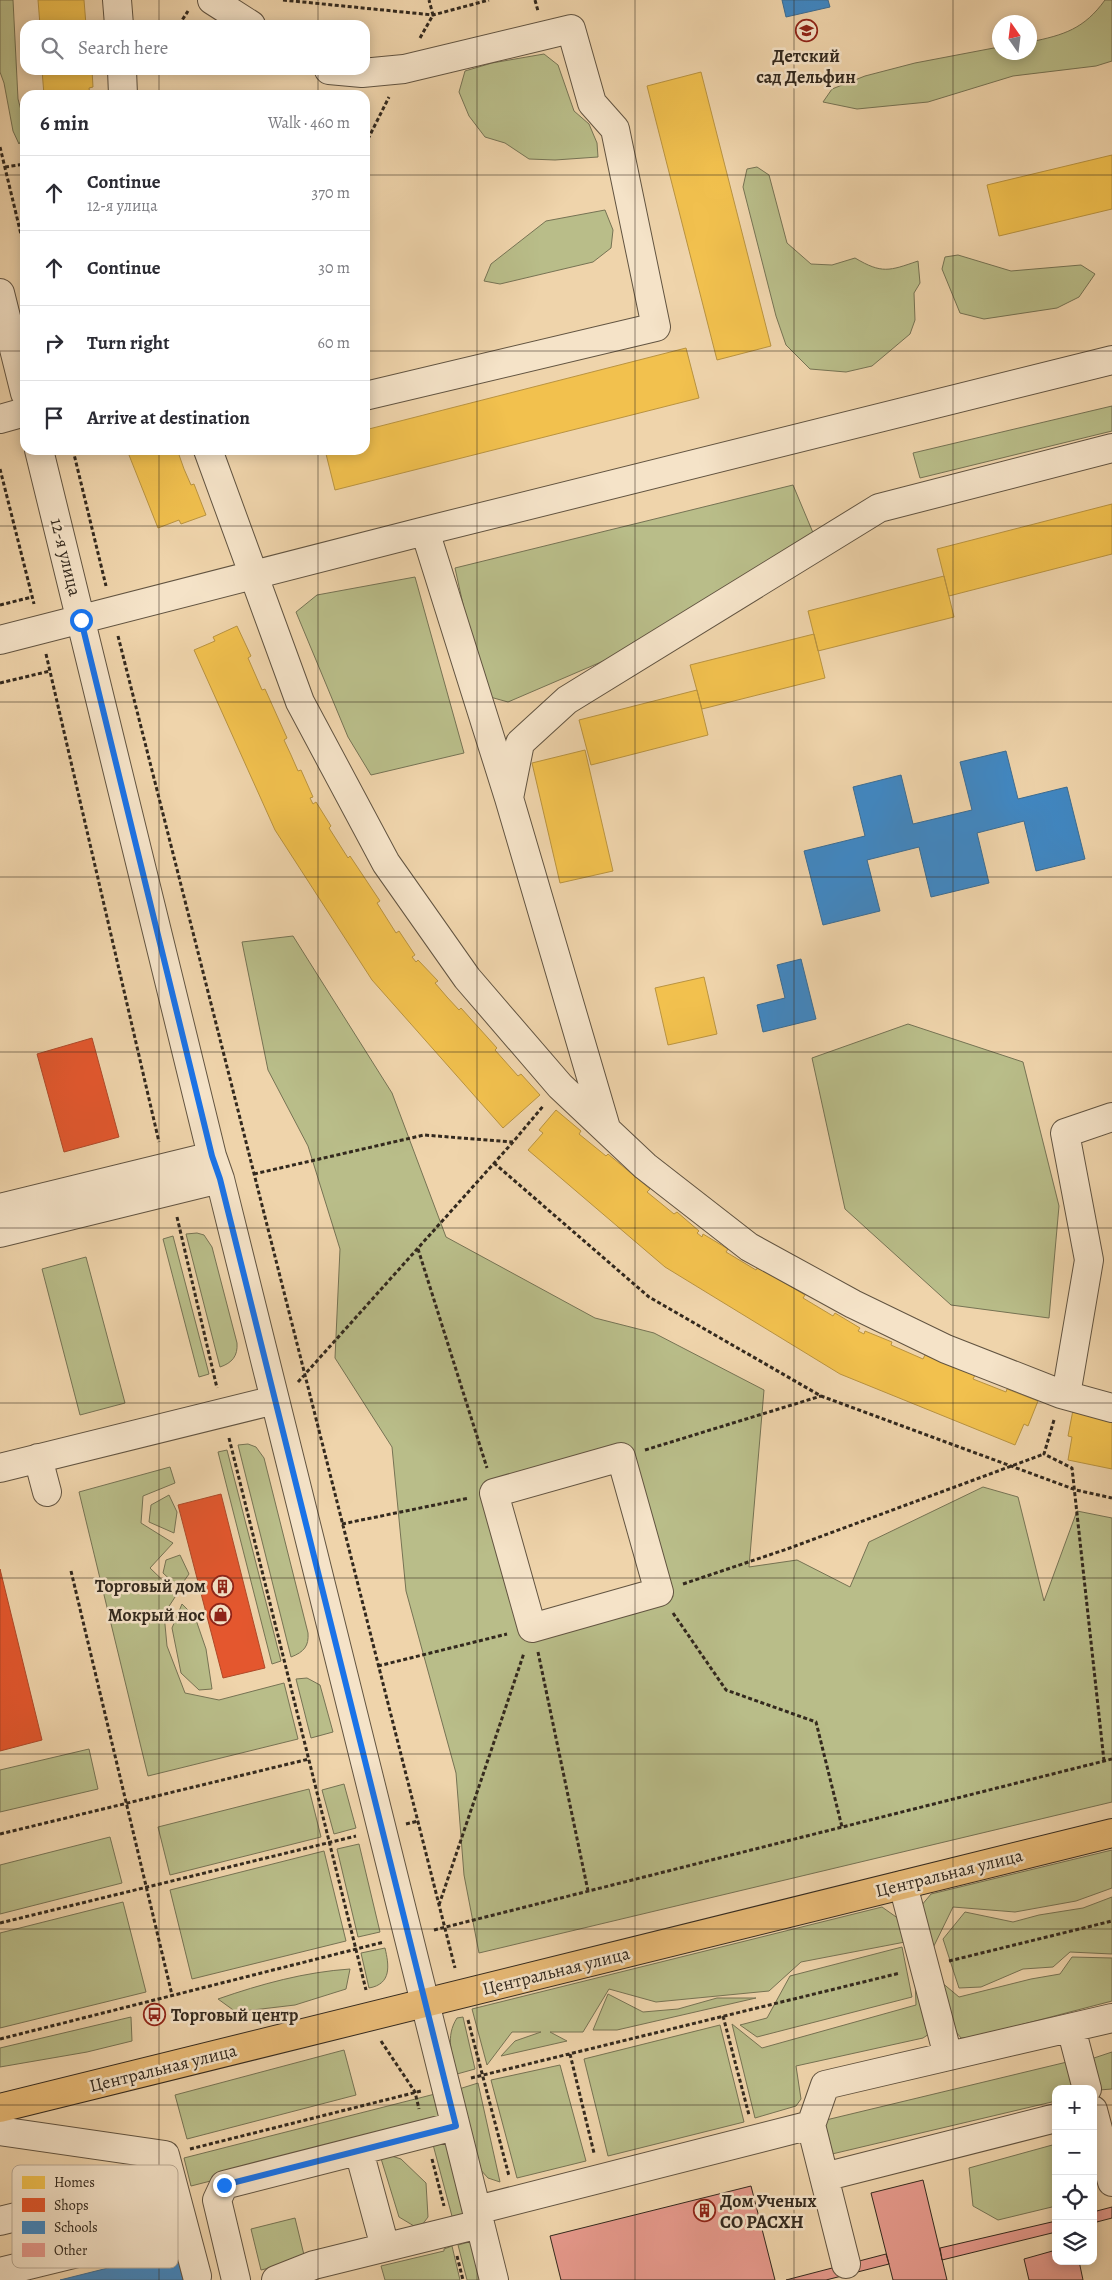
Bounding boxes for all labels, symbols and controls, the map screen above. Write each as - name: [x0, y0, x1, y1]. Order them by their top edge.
- north arrow: [992, 15, 1037, 60]
- school or university icon: Детский сад Дельфин: [794, 19, 818, 43]
- search box: [20, 20, 370, 75]
- icon: search: [38, 34, 66, 62]
- text: Search here: [78, 35, 168, 61]
- place label: Детский сад Дельфин: [756, 44, 856, 89]
- text: 6 min: [40, 109, 89, 137]
- text: Walk · 460 m: [268, 112, 350, 134]
- text: Continue: [87, 169, 161, 195]
- icon: ahead: [40, 179, 68, 207]
- text: 370 m: [312, 182, 350, 204]
- text: 12-я улица: [87, 195, 158, 217]
- icon: ahead: [40, 254, 68, 282]
- text: Continue: [87, 255, 161, 281]
- text: 30 m: [318, 257, 350, 279]
- icon: right: [40, 329, 68, 357]
- text: Turn right: [87, 330, 169, 356]
- text: 60 m: [318, 332, 350, 354]
- icon: arrive: [40, 404, 68, 432]
- text: Arrive at destination: [87, 405, 250, 431]
- street label: 12-я улица: [45, 516, 87, 599]
- route start: [70, 609, 93, 632]
- place label: Торговый дом: [95, 1574, 206, 1598]
- building icon: Торговый дом: [210, 1574, 234, 1598]
- place label: Мокрый нос: [108, 1603, 205, 1627]
- shop icon: Мокрый нос: [209, 1603, 233, 1627]
- street label: Центральная улица: [873, 1843, 1026, 1903]
- street label: Центральная улица: [480, 1941, 633, 2001]
- bus stop icon: Торговый центр: [143, 2003, 167, 2027]
- place label: Торговый центр: [171, 2003, 299, 2027]
- street label: Центральная улица: [87, 2038, 240, 2098]
- map controls: [1052, 2085, 1097, 2265]
- button: +: [1052, 2085, 1097, 2130]
- button: −: [1052, 2130, 1097, 2175]
- legend: [12, 2165, 178, 2268]
- text: Homes: [54, 2173, 95, 2192]
- route end: [213, 2174, 236, 2197]
- button: locate: [1052, 2175, 1097, 2220]
- place label: Дом Ученых СО РАСХН: [720, 2189, 817, 2234]
- text: Shops: [54, 2196, 89, 2215]
- building icon: Дом Ученых СО РАСХН: [692, 2199, 716, 2223]
- text: Schools: [54, 2218, 98, 2237]
- button: layers: [1052, 2220, 1097, 2265]
- text: Other: [54, 2241, 88, 2260]

